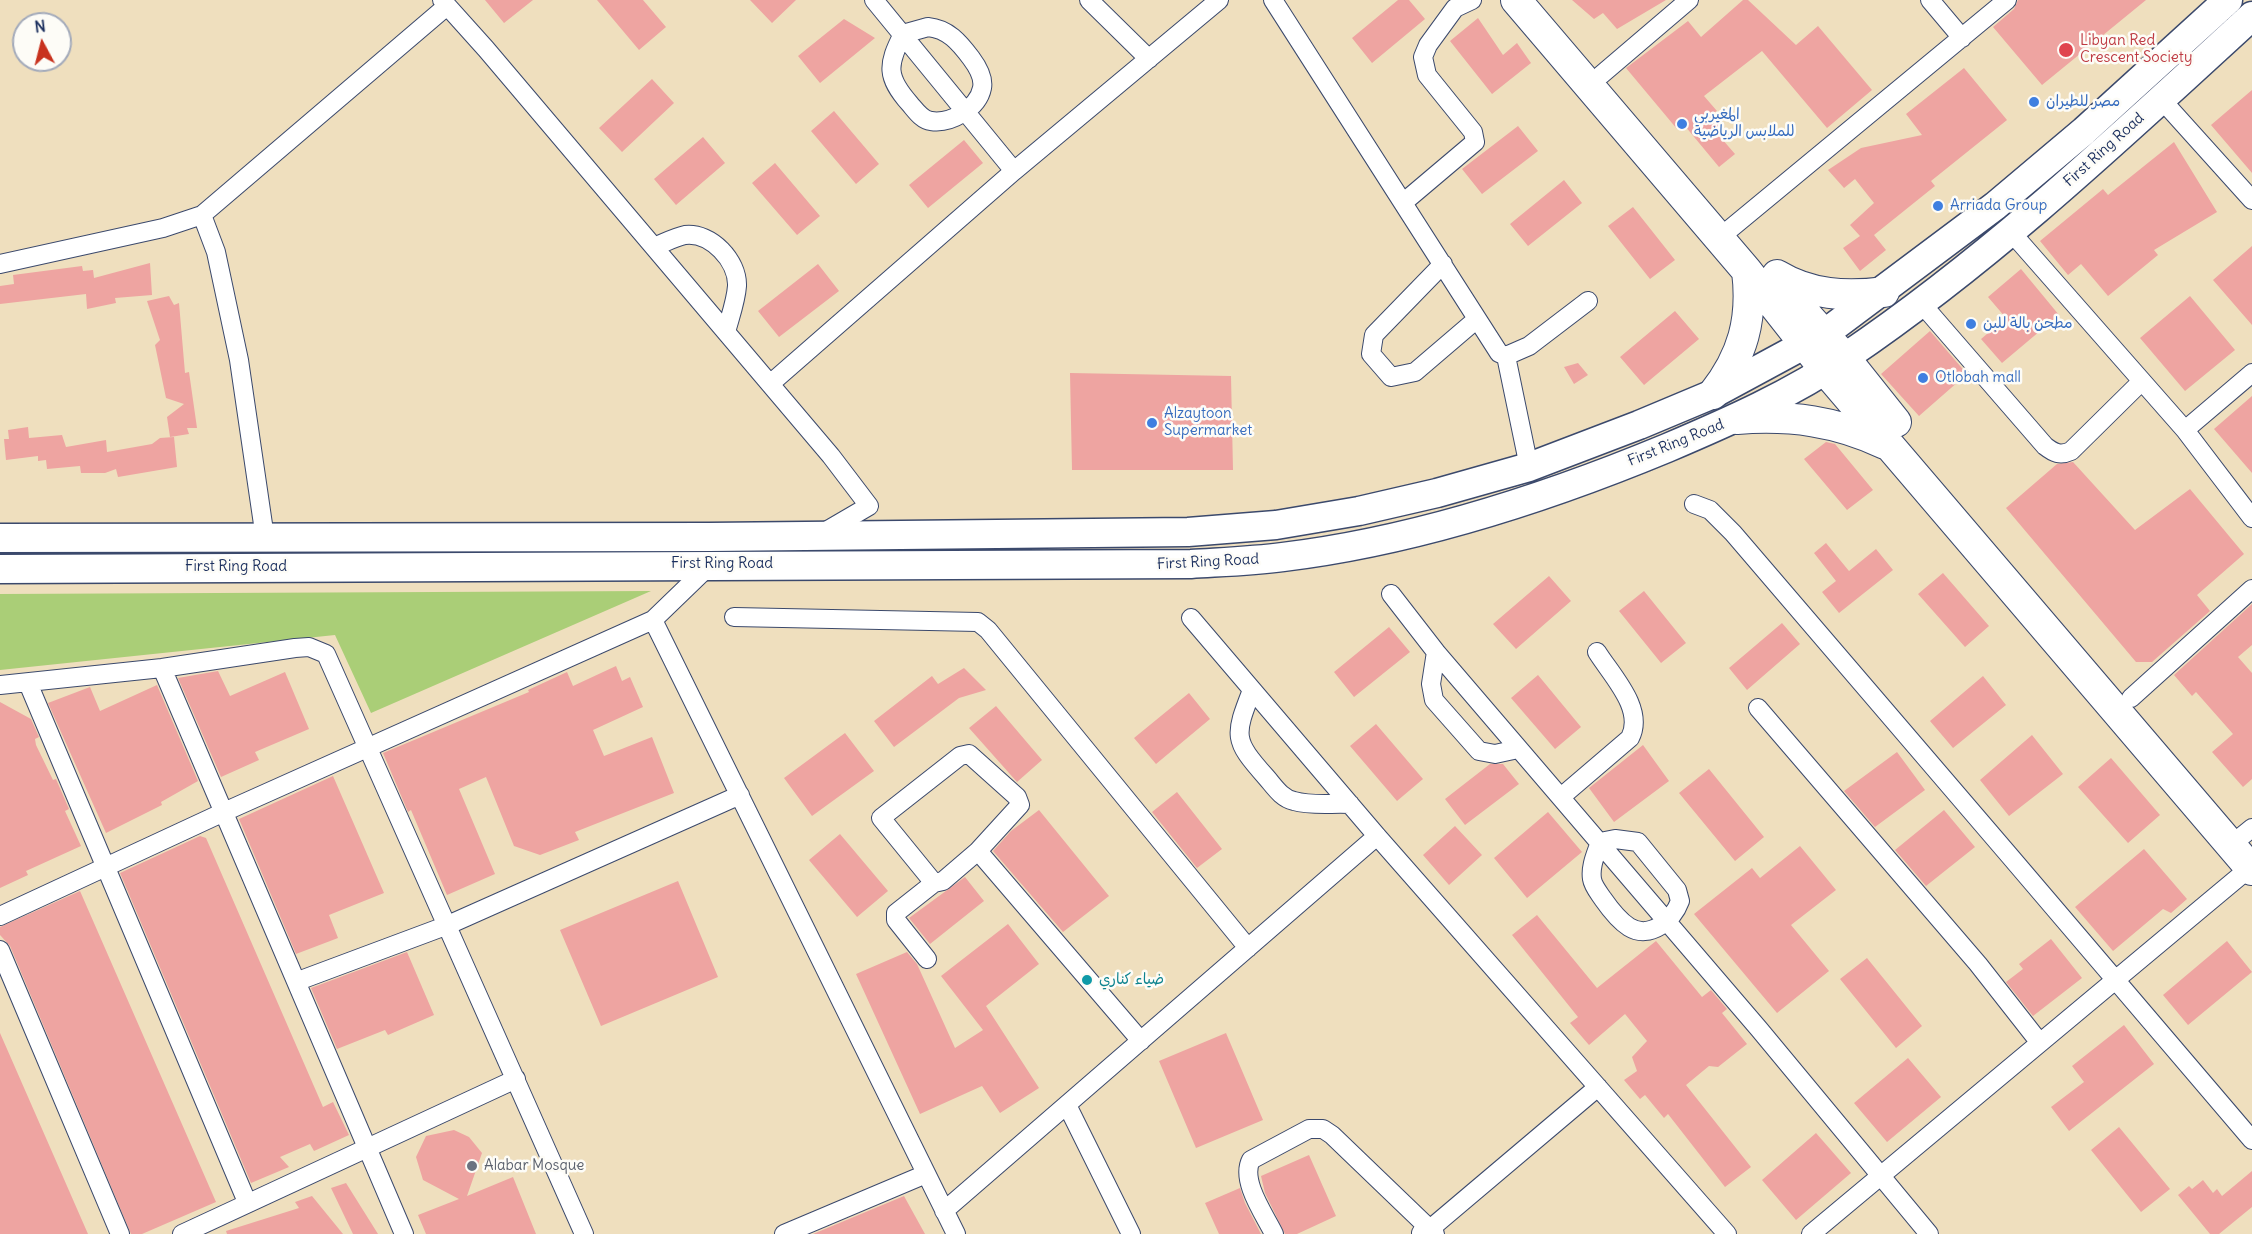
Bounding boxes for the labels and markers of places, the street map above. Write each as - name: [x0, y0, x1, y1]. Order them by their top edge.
- place label: Libyan Red Crescent Society: [2080, 32, 2192, 67]
- marker: Libyan Red Crescent Society: [2057, 41, 2075, 59]
- place label: مصر للطيران: [2046, 93, 2120, 111]
- marker: مصر للطيران: [2027, 95, 2041, 109]
- place label: المغيربي للملابس الرياضية: [1694, 106, 1795, 141]
- marker: المغيربي للملابس الرياضية: [1675, 117, 1689, 131]
- place label: Arriada Group: [1950, 197, 2047, 215]
- marker: Arriada Group: [1931, 199, 1945, 213]
- place label: مطحن بالة للبن: [1983, 315, 2072, 333]
- marker: مطحن بالة للبن: [1964, 317, 1978, 331]
- place label: Otlobah mall: [1935, 369, 2021, 387]
- marker: Otlobah mall: [1916, 371, 1930, 385]
- place label: Alzaytoon Supermarket: [1164, 405, 1252, 440]
- marker: Alzaytoon Supermarket: [1145, 416, 1159, 430]
- place label: ضياء كناري: [1099, 971, 1164, 989]
- marker: ضياء كناري: [1080, 973, 1094, 987]
- place label: Alabar Mosque: [484, 1157, 584, 1175]
- marker: Alabar Mosque: [465, 1159, 479, 1173]

